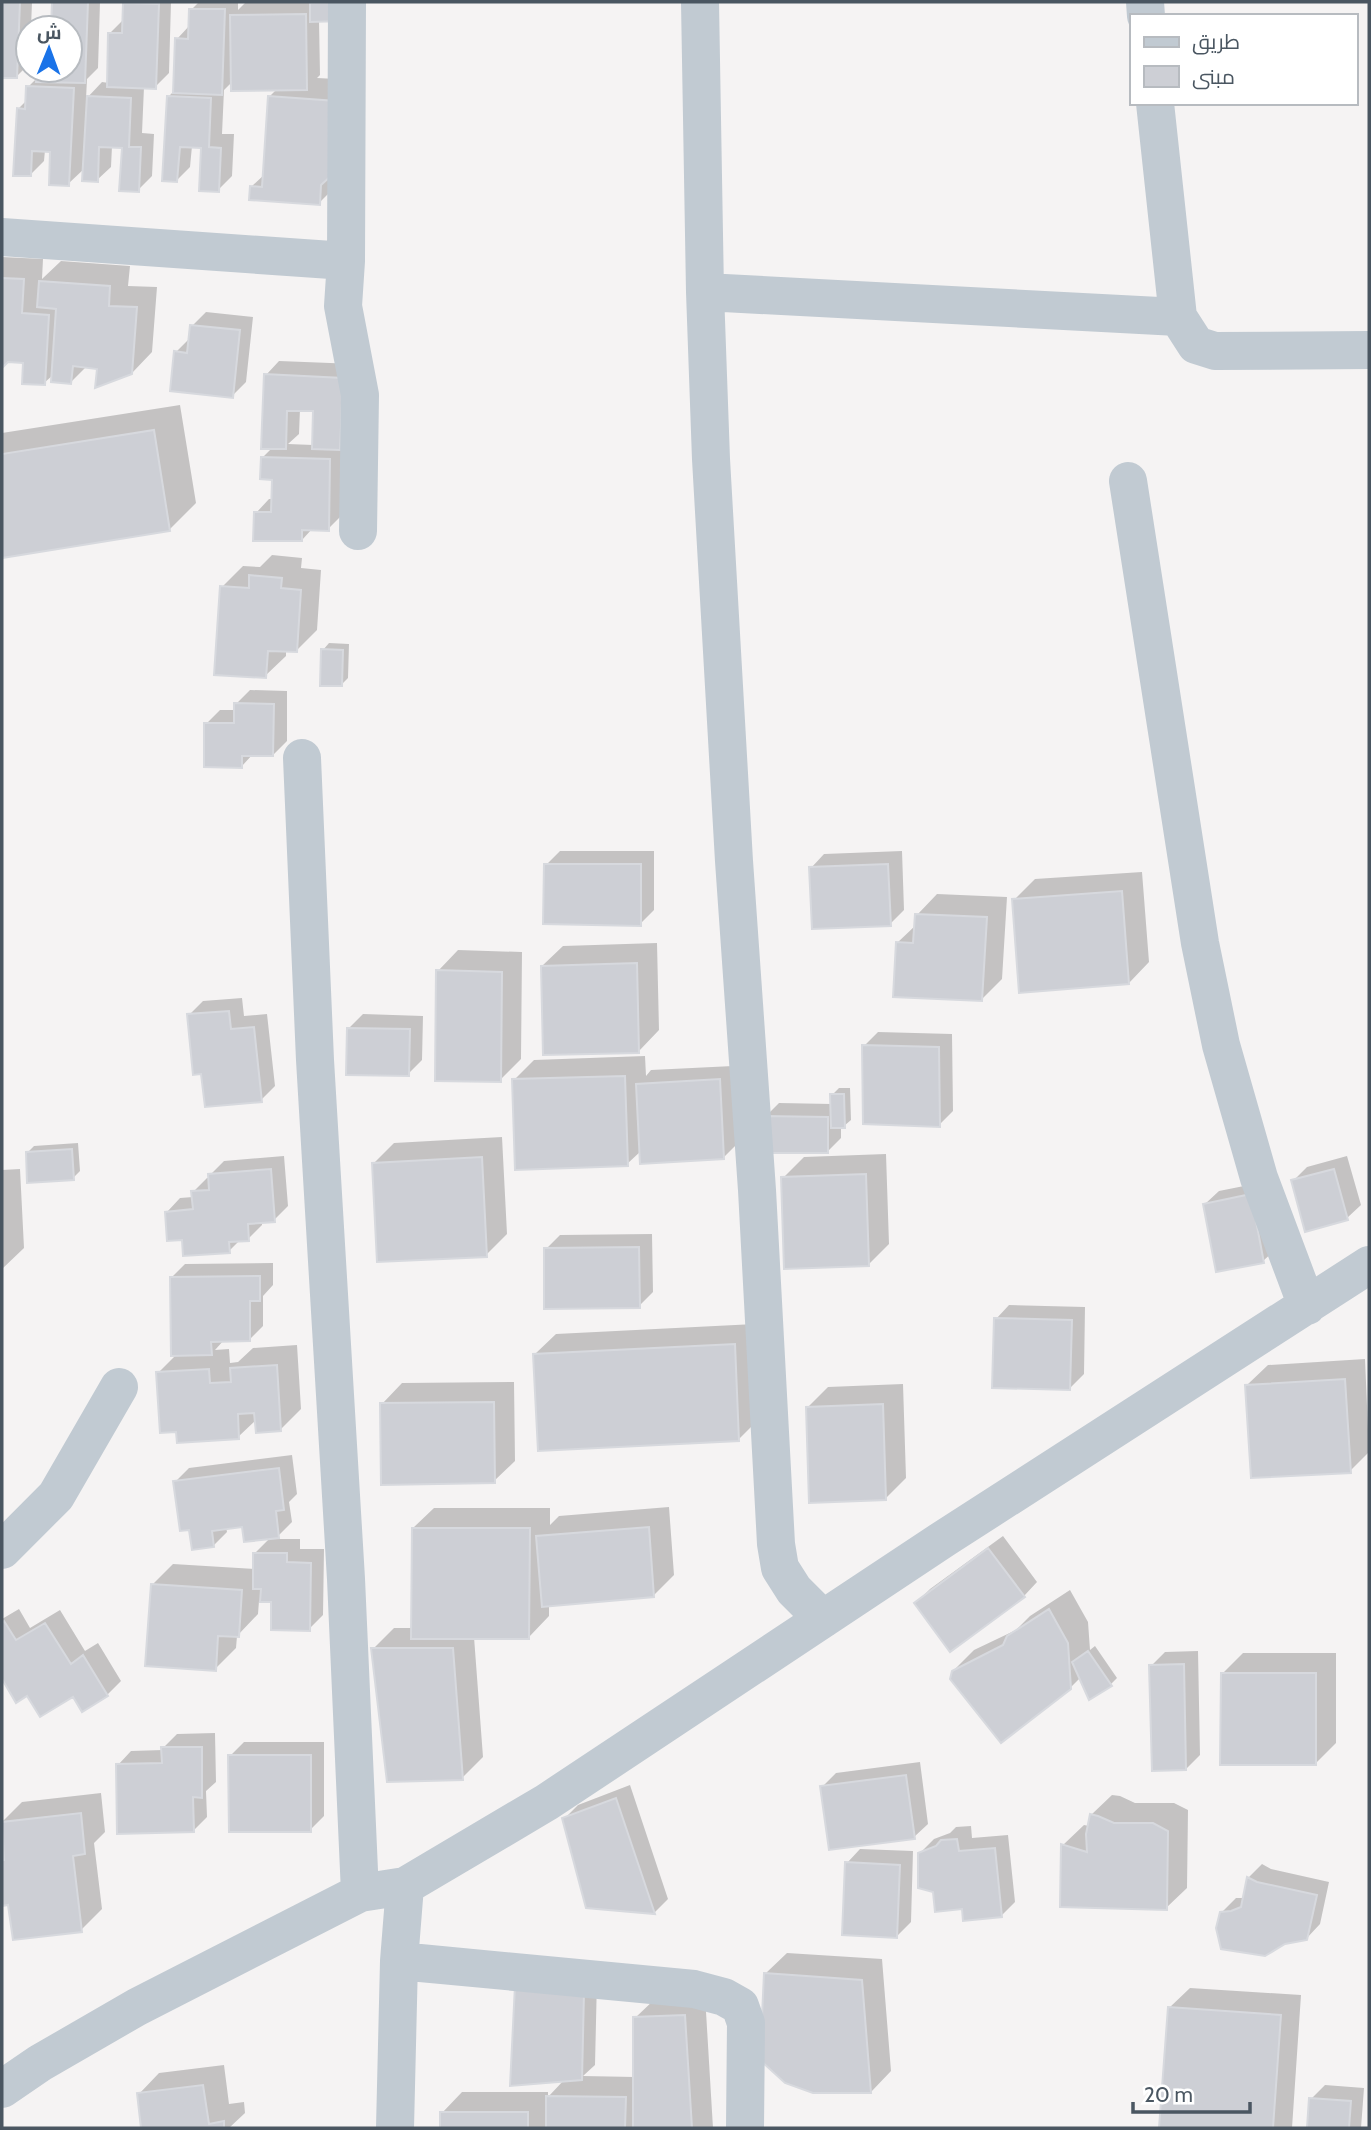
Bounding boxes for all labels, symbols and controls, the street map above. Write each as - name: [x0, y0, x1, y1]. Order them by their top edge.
- north arrow: [14, 14, 84, 84]
- legend: [1130, 14, 1357, 105]
- text: ش: [37, 21, 62, 44]
- text: طريق: [1192, 29, 1240, 55]
- text: مبنى: [1192, 64, 1235, 90]
- scale bar: [1133, 2070, 1250, 2114]
- text: 20 m: [1144, 2082, 1193, 2107]

